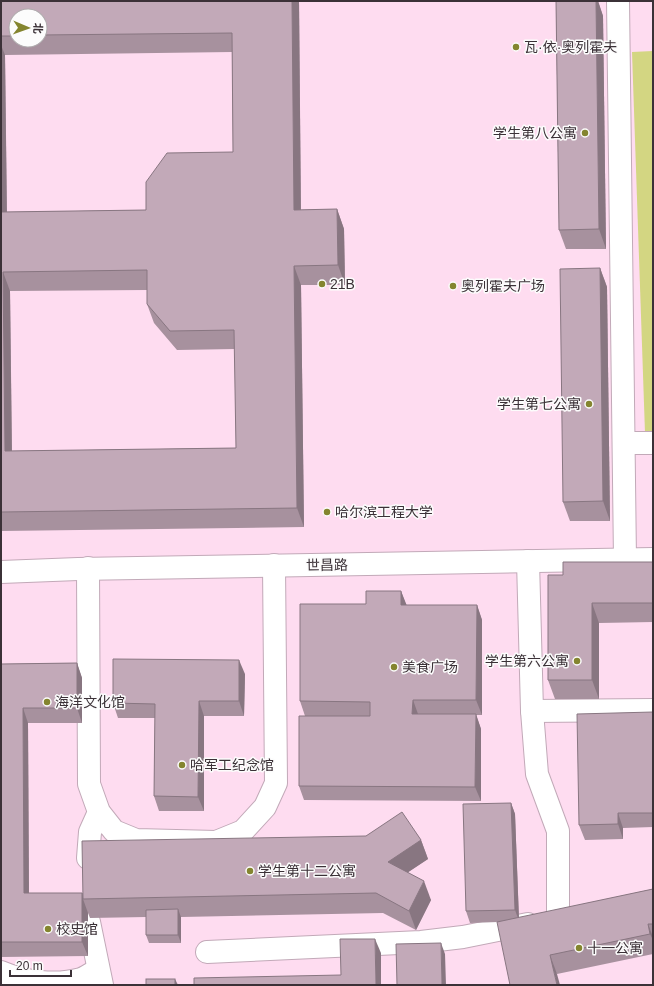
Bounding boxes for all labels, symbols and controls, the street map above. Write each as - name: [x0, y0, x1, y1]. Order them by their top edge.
- north arrow: [8, 8, 48, 48]
- text: 北: [32, 23, 44, 34]
- place label: 瓦·依·奥列霍夫: [524, 39, 617, 55]
- marker: 瓦·依·奥列霍夫: [511, 42, 521, 52]
- place label: 学生第八公寓: [493, 125, 577, 141]
- marker: 学生第八公寓: [580, 128, 590, 138]
- place label: 21B: [330, 276, 355, 292]
- place label: 奥列霍夫广场: [461, 278, 545, 294]
- marker: 21B: [317, 279, 327, 289]
- marker: 奥列霍夫广场: [448, 281, 458, 291]
- place label: 学生第七公寓: [497, 396, 581, 412]
- marker: 学生第七公寓: [584, 399, 594, 409]
- place label: 哈尔滨工程大学: [335, 504, 433, 520]
- marker: 哈尔滨工程大学: [322, 507, 332, 517]
- street label: 世昌路: [306, 557, 348, 573]
- place label: 学生第六公寓: [485, 653, 569, 669]
- marker: 学生第六公寓: [572, 656, 582, 666]
- place label: 美食广场: [402, 659, 458, 675]
- marker: 美食广场: [389, 662, 399, 672]
- place label: 海洋文化馆: [55, 694, 125, 710]
- marker: 海洋文化馆: [42, 697, 52, 707]
- place label: 哈军工纪念馆: [190, 757, 274, 773]
- marker: 哈军工纪念馆: [177, 760, 187, 770]
- place label: 学生第十二公寓: [258, 863, 356, 879]
- marker: 学生第十二公寓: [245, 866, 255, 876]
- place label: 校史馆: [56, 921, 98, 937]
- marker: 校史馆: [43, 924, 53, 934]
- place label: 十一公寓: [587, 940, 643, 956]
- marker: 十一公寓: [574, 943, 584, 953]
- scale bar: [10, 952, 71, 978]
- text: 20 m: [16, 959, 43, 973]

